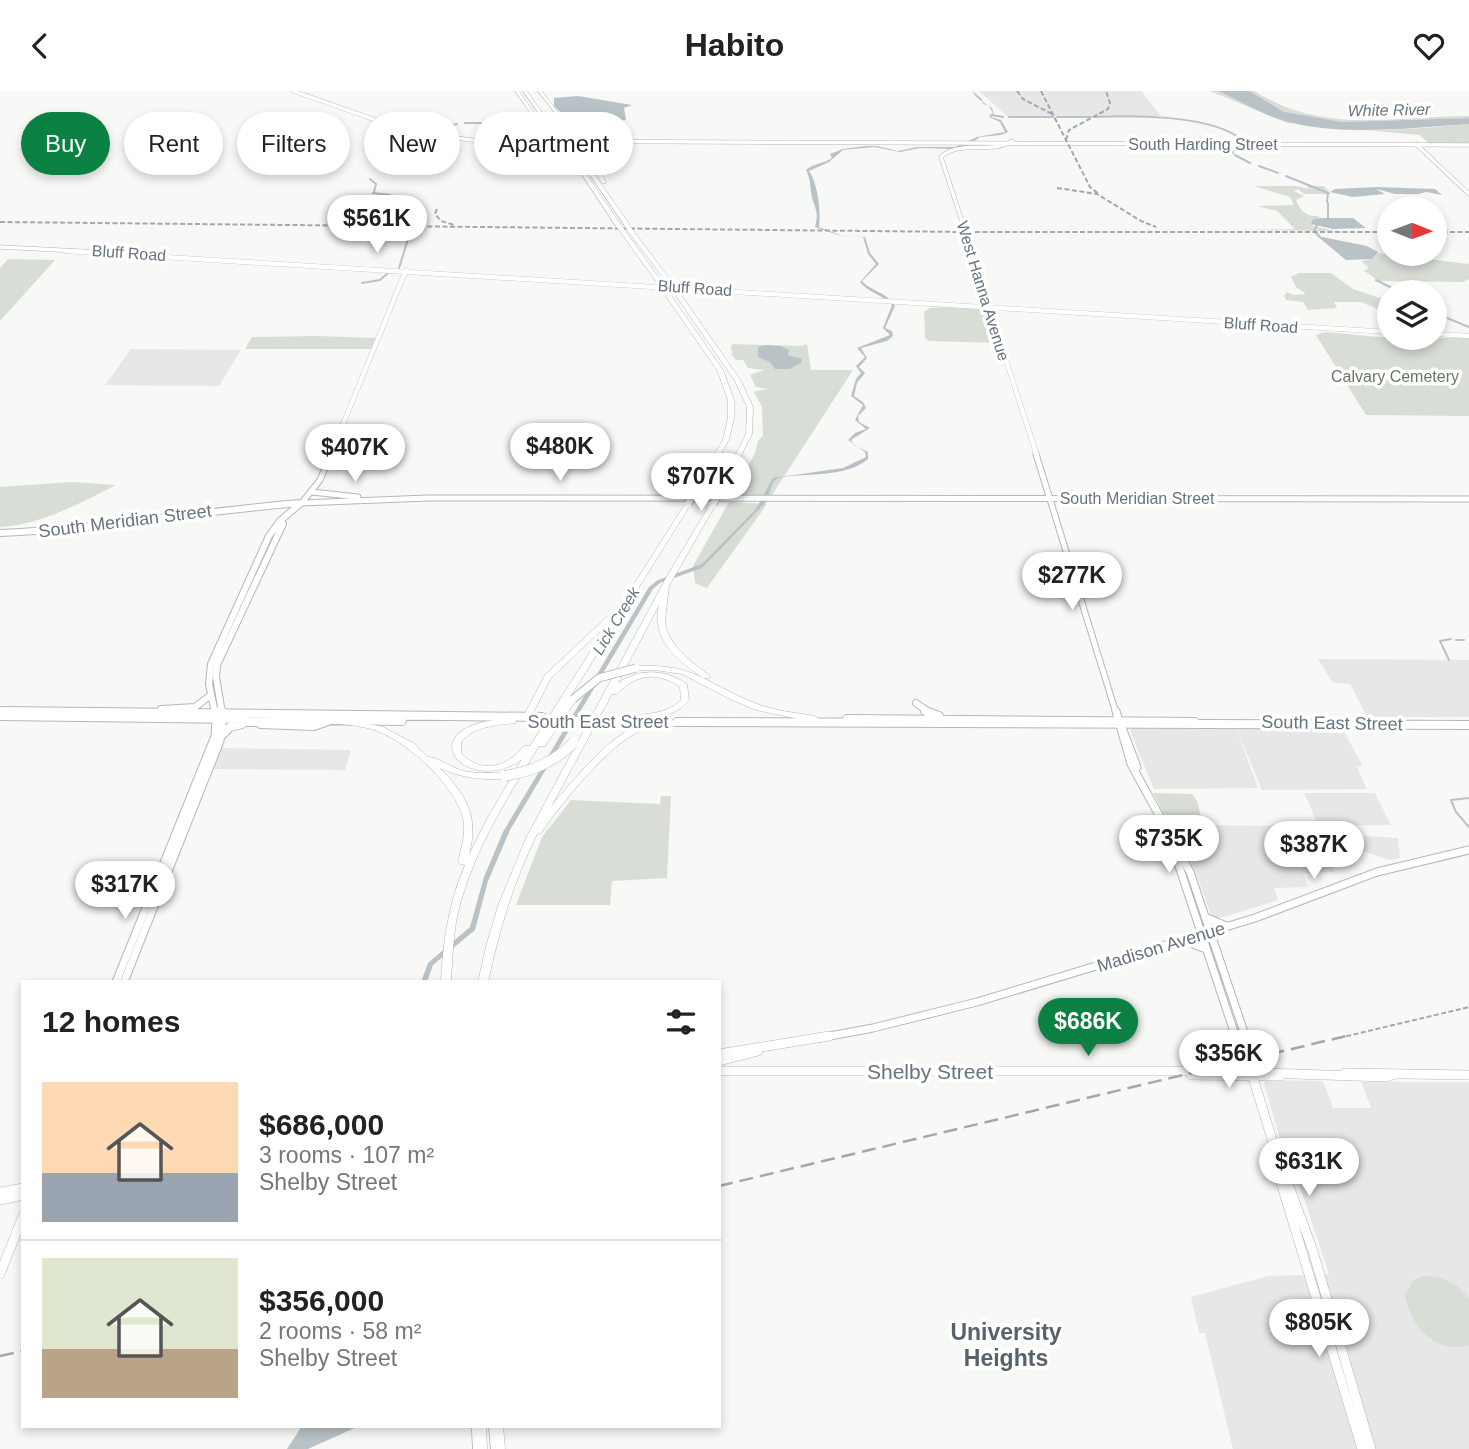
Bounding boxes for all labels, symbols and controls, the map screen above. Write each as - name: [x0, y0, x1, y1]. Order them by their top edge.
- icon: back: [21, 27, 59, 65]
- text: Habito: [685, 27, 784, 63]
- icon: heart: [1410, 27, 1448, 65]
- water label: White River: [1348, 101, 1431, 119]
- chip: Buy: [21, 112, 110, 175]
- chip: Rent: [124, 112, 223, 175]
- chip: Filters: [237, 112, 350, 175]
- chip: New: [364, 112, 460, 175]
- chip: Apartment: [474, 112, 633, 175]
- street label: South Harding Street: [1128, 136, 1278, 153]
- pin: $561K: [328, 195, 426, 255]
- north arrow: [1377, 196, 1447, 266]
- map controls: [1377, 196, 1447, 350]
- text: $561K: [343, 205, 411, 231]
- street label: West Hanna Avenue: [954, 219, 1012, 363]
- street label: Bluff Road: [91, 242, 167, 264]
- street label: Bluff Road: [657, 277, 733, 299]
- button: layers: [1377, 280, 1447, 350]
- street label: Bluff Road: [1223, 314, 1299, 336]
- park label: Calvary Cemetery: [1331, 368, 1459, 385]
- pin: $480K: [511, 423, 609, 483]
- pin: $407K: [306, 425, 404, 484]
- text: $480K: [526, 433, 594, 459]
- text: $407K: [321, 434, 389, 460]
- pin: $707K: [652, 453, 750, 513]
- text: $707K: [667, 463, 735, 489]
- street label: South Meridian Street: [1060, 490, 1215, 507]
- street label: South Meridian Street: [37, 500, 213, 542]
- pin: $277K: [1023, 553, 1121, 612]
- text: $277K: [1038, 562, 1106, 588]
- water label: Lick Creek: [589, 583, 643, 658]
- street label: South East Street: [527, 712, 669, 732]
- street label: South East Street: [1261, 712, 1403, 734]
- pin: $735K: [1120, 815, 1218, 875]
- pin: $387K: [1265, 821, 1363, 881]
- text: $735K: [1135, 825, 1203, 851]
- text: $387K: [1280, 831, 1348, 857]
- pin: $317K: [76, 861, 174, 921]
- text: $317K: [91, 871, 159, 897]
- street label: Madison Avenue: [1095, 918, 1227, 976]
- pin: $686K: [1039, 999, 1137, 1058]
- icon: filters: [662, 1003, 700, 1041]
- text: 12 homes: [42, 1005, 180, 1038]
- text: $686K: [1054, 1008, 1122, 1034]
- pin: $356K: [1180, 1031, 1278, 1090]
- text: $356K: [1195, 1040, 1263, 1066]
- street label: Shelby Street: [867, 1060, 993, 1083]
- text: $686,000: [259, 1108, 384, 1141]
- icon: home: [98, 1110, 182, 1194]
- pin: $631K: [1260, 1139, 1358, 1198]
- text: 3 rooms · 107 m²: [259, 1142, 434, 1168]
- text: $631K: [1275, 1148, 1343, 1174]
- text: Shelby Street: [259, 1169, 397, 1195]
- text: $356,000: [259, 1284, 384, 1317]
- icon: home: [98, 1286, 182, 1370]
- pin: $805K: [1270, 1299, 1368, 1359]
- text: $805K: [1285, 1309, 1353, 1335]
- text: 2 rooms · 58 m²: [259, 1318, 421, 1344]
- district label: University Heights: [950, 1319, 1062, 1371]
- text: Shelby Street: [259, 1345, 397, 1371]

